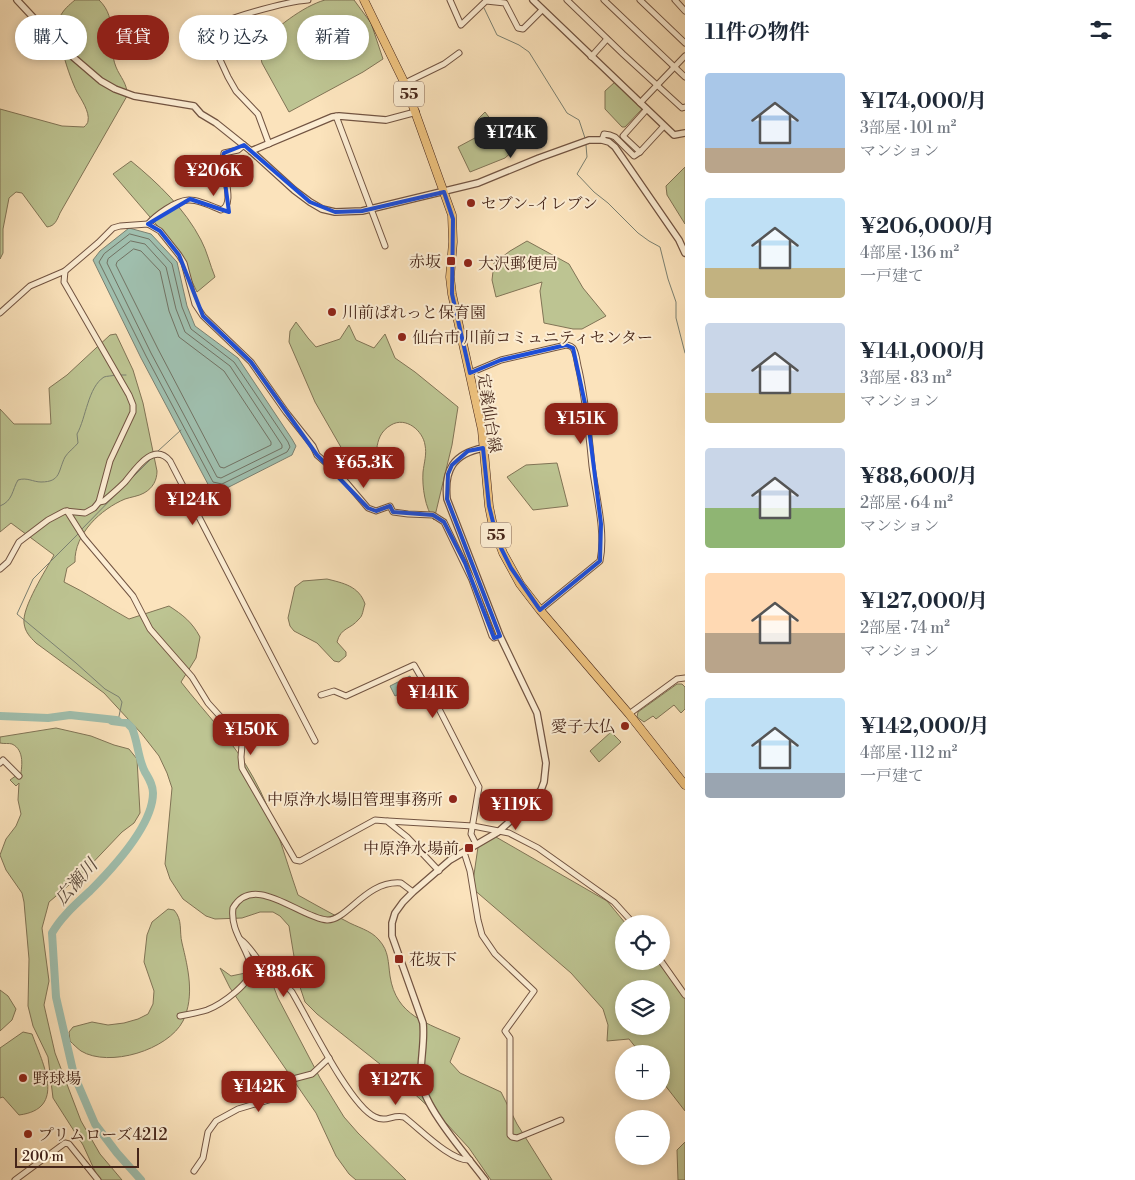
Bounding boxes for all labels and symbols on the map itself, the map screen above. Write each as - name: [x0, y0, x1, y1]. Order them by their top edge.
- road number: 55: [394, 82, 424, 106]
- pin: ¥174K: [476, 116, 546, 159]
- pin: ¥206K: [179, 154, 249, 197]
- place label: セブン-イレブン: [481, 194, 598, 214]
- marker: セブン-イレブン: [465, 197, 477, 209]
- place label: 赤坂: [409, 252, 441, 272]
- place label: 大沢郵便局: [478, 254, 558, 274]
- marker: 赤坂: [445, 255, 457, 267]
- marker: 大沢郵便局: [462, 257, 474, 269]
- place label: 川前ぱれっと保育園: [342, 303, 486, 323]
- marker: 川前ぱれっと保育園: [326, 306, 338, 318]
- place label: 仙台市 川前コミュニティセンター: [412, 328, 653, 348]
- marker: 仙台市 川前コミュニティセンター: [396, 331, 408, 343]
- street label: 定義仙台線: [473, 372, 505, 454]
- pin: ¥151K: [546, 402, 616, 445]
- pin: ¥65.3K: [323, 446, 405, 489]
- pin: ¥124K: [158, 484, 228, 526]
- road number: 55: [481, 522, 511, 548]
- pin: ¥141K: [398, 676, 468, 719]
- pin: ¥150K: [216, 714, 286, 756]
- place label: 愛子大仏: [551, 717, 615, 737]
- marker: 愛子大仏: [619, 720, 631, 732]
- pin: ¥119K: [481, 788, 551, 831]
- place label: 中原浄水場旧管理事務所: [267, 790, 443, 810]
- marker: 中原浄水場旧管理事務所: [447, 793, 459, 805]
- place label: 中原浄水場前: [363, 839, 459, 859]
- marker: 中原浄水場前: [463, 842, 475, 854]
- water label: 広瀬川: [50, 853, 104, 910]
- place label: 花坂下: [409, 950, 457, 970]
- marker: 花坂下: [393, 953, 405, 965]
- pin: ¥88.6K: [243, 956, 325, 998]
- pin: ¥127K: [361, 1064, 431, 1106]
- place label: 野球場: [33, 1069, 81, 1089]
- pin: ¥142K: [224, 1070, 294, 1113]
- marker: 野球場: [17, 1072, 29, 1084]
- place label: プリムローズ4212: [38, 1125, 168, 1145]
- marker: プリムローズ4212: [22, 1128, 34, 1140]
- scale bar: [15, 1145, 139, 1168]

